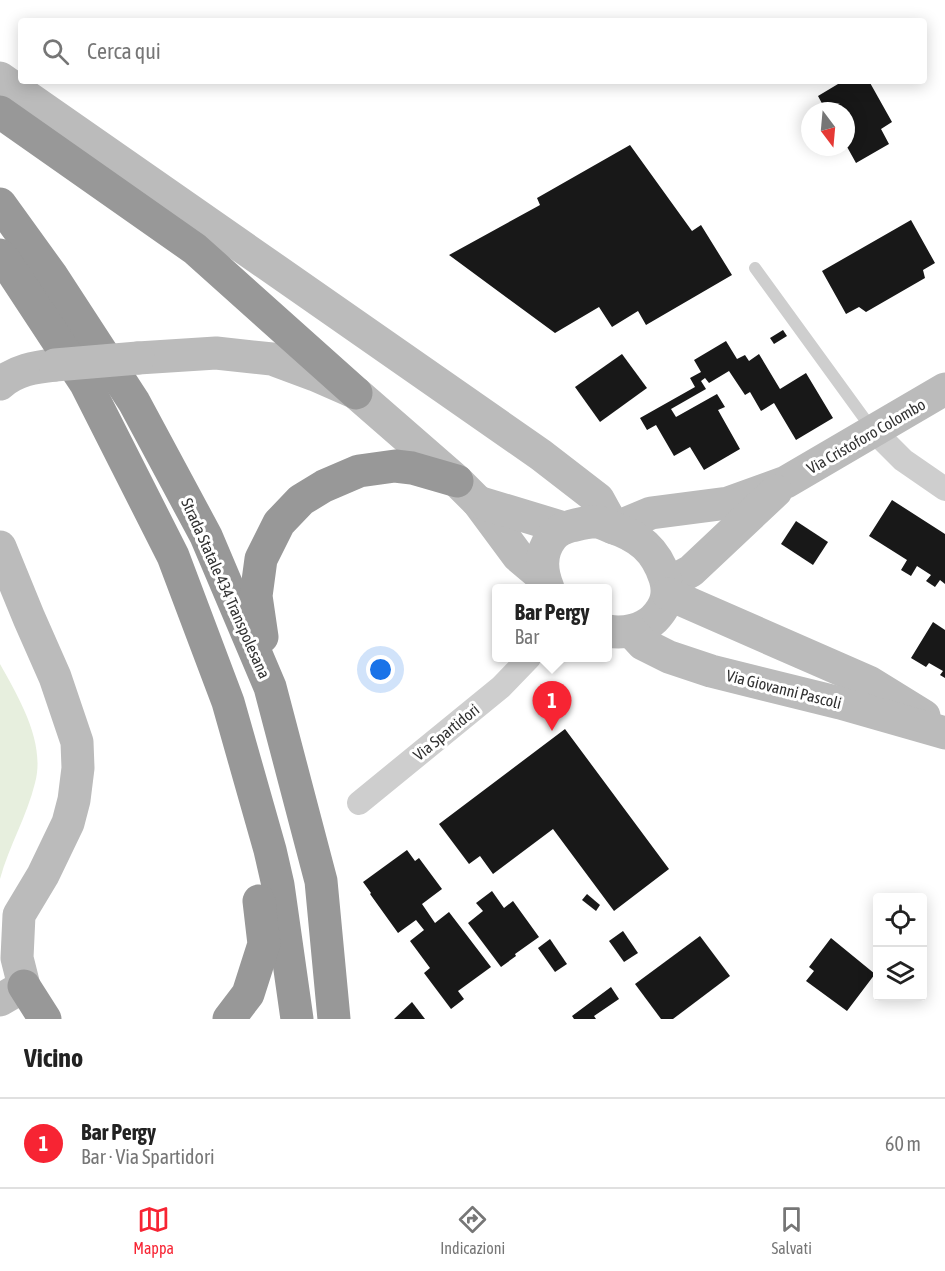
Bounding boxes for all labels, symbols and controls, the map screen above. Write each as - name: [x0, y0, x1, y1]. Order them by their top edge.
- search box: [18, 18, 927, 84]
- icon: search: [39, 35, 72, 68]
- text: Cerca qui: [87, 38, 161, 64]
- north arrow: [801, 102, 855, 156]
- street label: Via Cristoforo Colombo: [804, 395, 928, 477]
- street label: Strada Statale 434 Transpolesana: [177, 495, 274, 681]
- popup: [492, 584, 612, 662]
- text: Bar Pergy: [514, 599, 590, 625]
- text: Bar: [514, 625, 539, 648]
- your location: [366, 655, 395, 684]
- street label: Via Giovanni Pascoli: [725, 666, 843, 712]
- pin: 1: [532, 682, 572, 731]
- street label: Via Spartidori: [410, 700, 483, 765]
- map controls: [873, 893, 927, 1001]
- button: locate: [873, 893, 927, 947]
- button: layers: [873, 947, 927, 1001]
- text: Vicino: [24, 1043, 83, 1073]
- text: Bar Pergy: [81, 1119, 156, 1145]
- text: 1: [39, 1132, 48, 1155]
- text: 60 m: [885, 1132, 921, 1155]
- text: Bar · Via Spartidori: [81, 1145, 215, 1168]
- tab: Mappa: [133, 1203, 174, 1257]
- tab: Indicazioni: [440, 1203, 505, 1257]
- tab: Salvati: [771, 1203, 812, 1257]

